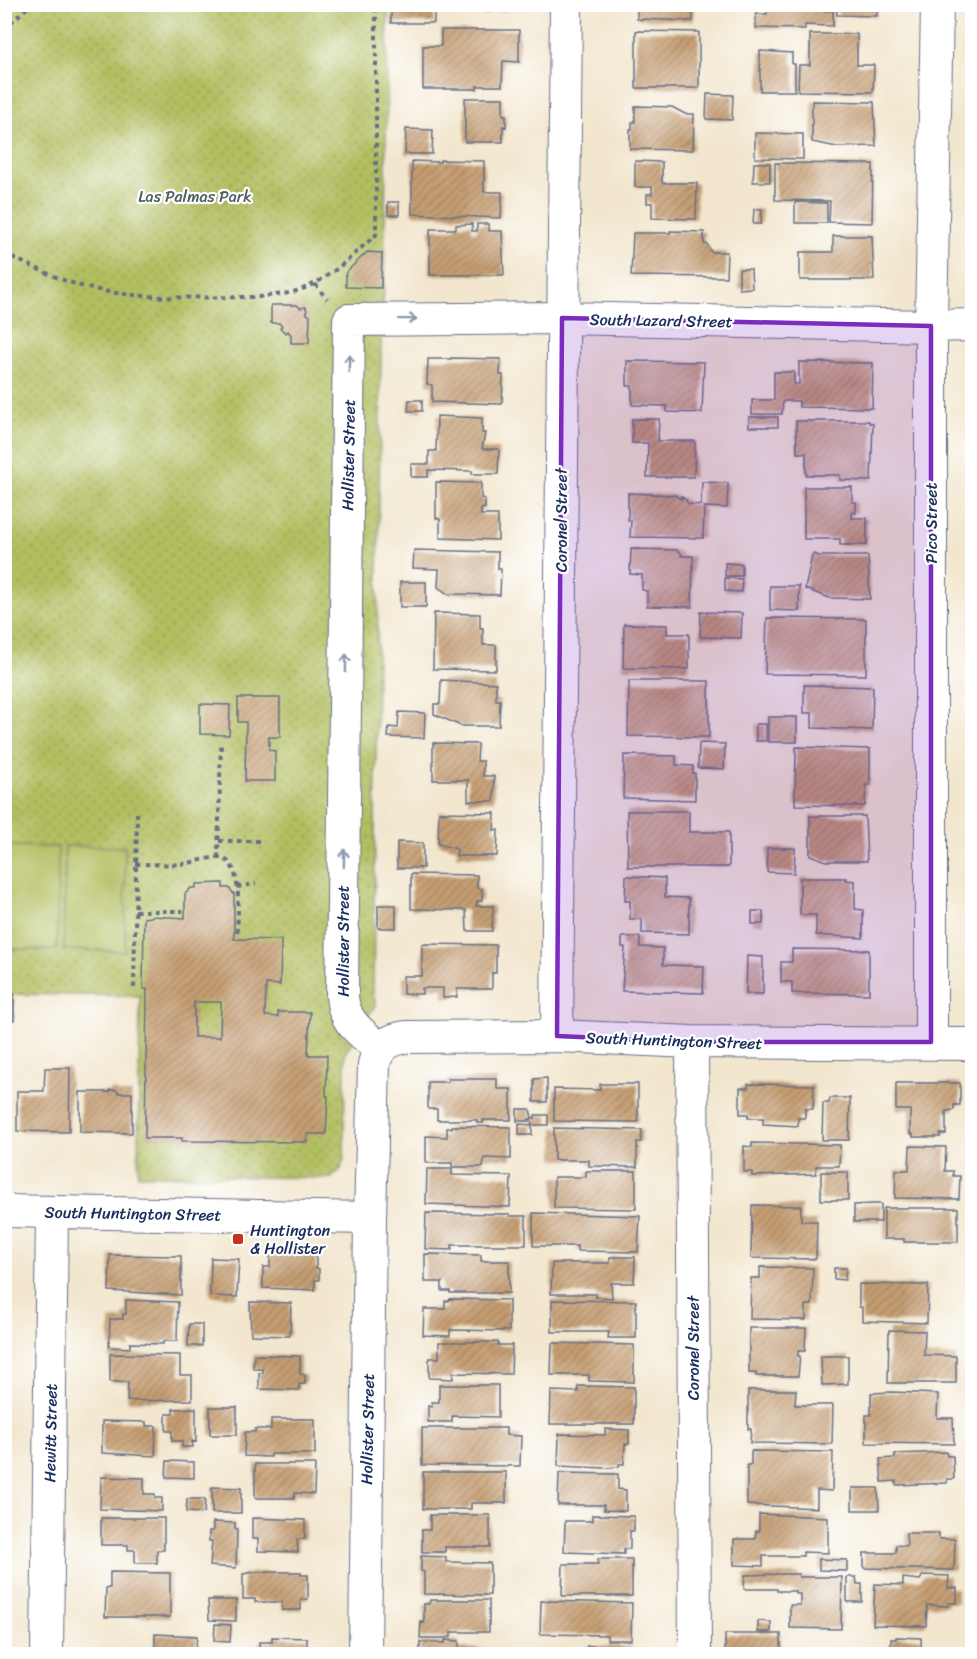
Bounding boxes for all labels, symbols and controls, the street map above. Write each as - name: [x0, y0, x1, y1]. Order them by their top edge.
- park label: Las Palmas Park: [138, 182, 252, 211]
- street label: South Lazard Street: [589, 305, 733, 336]
- one-way arrow: [397, 313, 417, 325]
- one-way arrow: [343, 354, 355, 374]
- street label: Hollister Street: [333, 399, 364, 511]
- street label: Coronel Street: [547, 467, 576, 572]
- street label: Pico Street: [917, 483, 946, 563]
- one-way arrow: [340, 654, 352, 674]
- one-way arrow: [338, 849, 350, 869]
- street label: Hollister Street: [329, 885, 358, 997]
- street label: South Huntington Street: [585, 1023, 763, 1058]
- street label: South Huntington Street: [44, 1197, 222, 1230]
- place label: Huntington & Hollister: [250, 1216, 331, 1263]
- marker: Huntington & Hollister: [231, 1232, 245, 1246]
- street label: Coronel Street: [679, 1295, 708, 1400]
- street label: Hollister Street: [352, 1373, 383, 1485]
- street label: Hewitt Street: [35, 1383, 66, 1483]

